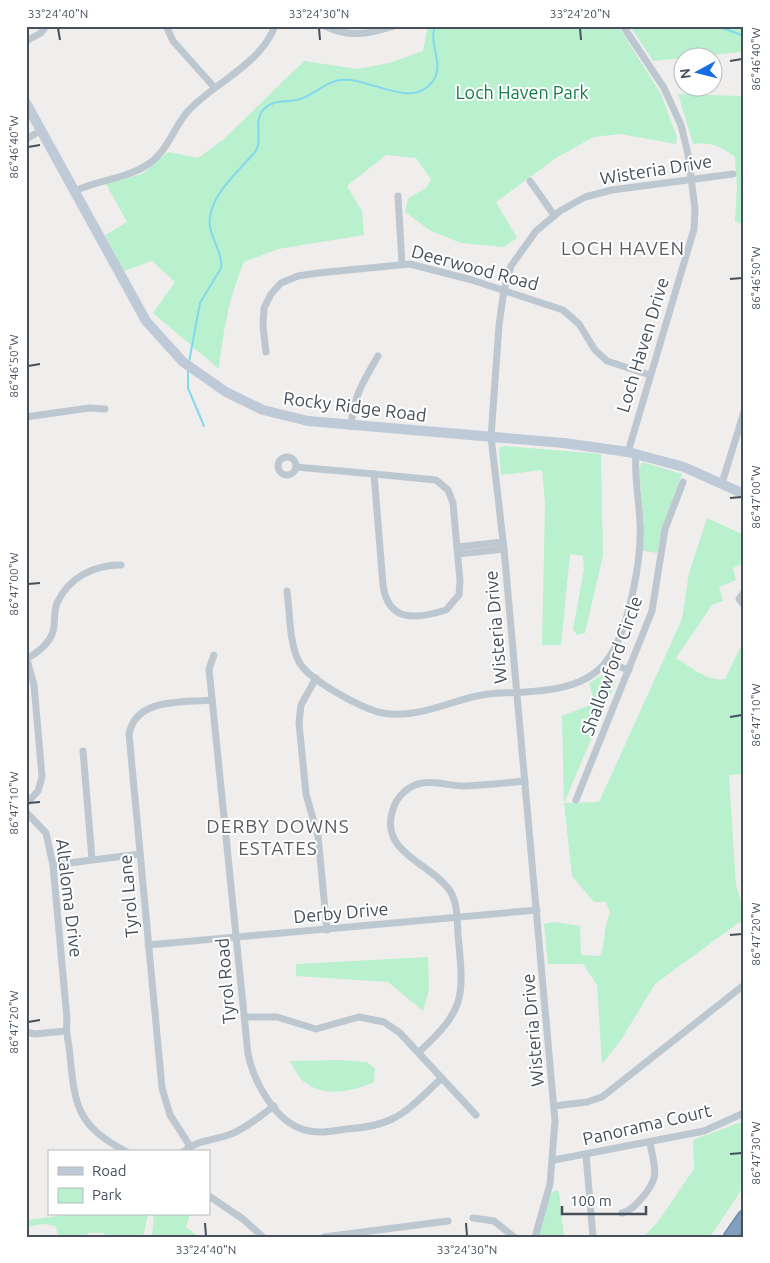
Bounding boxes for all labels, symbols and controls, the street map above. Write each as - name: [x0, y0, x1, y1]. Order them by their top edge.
- text: 33°24'40"N: [28, 7, 88, 20]
- text: 33°24'30"N: [289, 7, 349, 20]
- text: 33°24'20"N: [550, 7, 610, 20]
- text: 86°46'40"W: [749, 27, 762, 91]
- north arrow: [672, 48, 722, 98]
- text: N: [677, 67, 694, 80]
- park label: Loch Haven Park: [455, 82, 589, 102]
- text: 86°46'40"W: [7, 115, 20, 179]
- street label: Wisteria Drive: [598, 150, 713, 188]
- district label: LOCH HAVEN: [561, 237, 685, 259]
- street label: Deerwood Road: [409, 240, 541, 294]
- text: 86°46'50"W: [749, 246, 762, 310]
- street label: Loch Haven Drive: [612, 275, 672, 415]
- text: 86°46'50"W: [7, 334, 20, 398]
- street label: Rocky Ridge Road: [282, 387, 428, 425]
- text: 86°47'00"W: [749, 465, 762, 529]
- text: 86°47'00"W: [7, 552, 20, 616]
- street label: Wisteria Drive: [480, 570, 510, 684]
- street label: Shallowford Circle: [577, 593, 646, 738]
- text: 86°47'10"W: [749, 683, 762, 747]
- text: 86°47'10"W: [7, 771, 20, 835]
- district label: DERBY DOWNS ESTATES: [206, 815, 350, 859]
- street label: Altaloma Drive: [53, 837, 87, 958]
- street label: Tyrol Lane: [114, 854, 142, 938]
- street label: Derby Drive: [293, 898, 389, 926]
- text: 86°47'20"W: [749, 902, 762, 966]
- street label: Tyrol Road: [211, 937, 239, 1025]
- street label: Wisteria Drive: [517, 973, 547, 1087]
- text: 86°47'20"W: [7, 990, 20, 1054]
- street label: Panorama Court: [581, 1100, 713, 1149]
- text: 86°47'30"W: [749, 1121, 762, 1185]
- legend: [48, 1150, 210, 1216]
- text: Road: [92, 1162, 127, 1179]
- scale bar: [562, 1183, 646, 1215]
- text: Park: [92, 1186, 122, 1203]
- text: 100 m: [570, 1192, 612, 1209]
- text: 33°24'40"N: [176, 1243, 236, 1256]
- text: 33°24'30"N: [437, 1243, 497, 1256]

